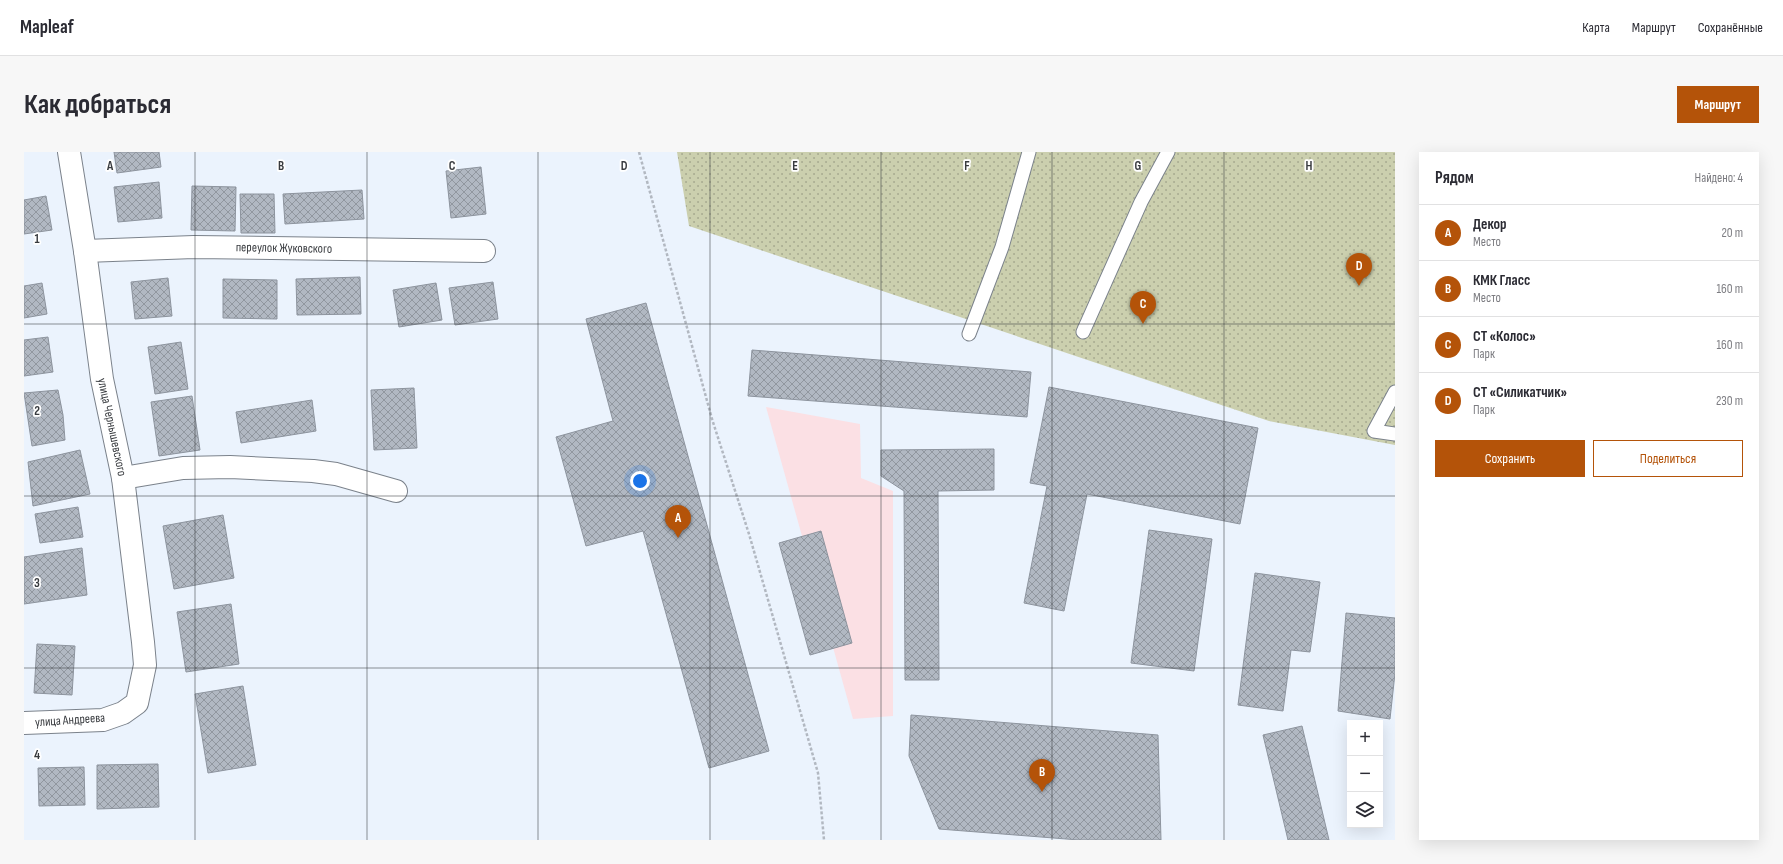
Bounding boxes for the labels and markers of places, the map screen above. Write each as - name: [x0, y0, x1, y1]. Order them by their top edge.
- pin: D: [1346, 253, 1372, 286]
- pin: C: [1130, 291, 1156, 324]
- pin: A: [665, 505, 691, 538]
- pin: B: [1029, 759, 1055, 792]

